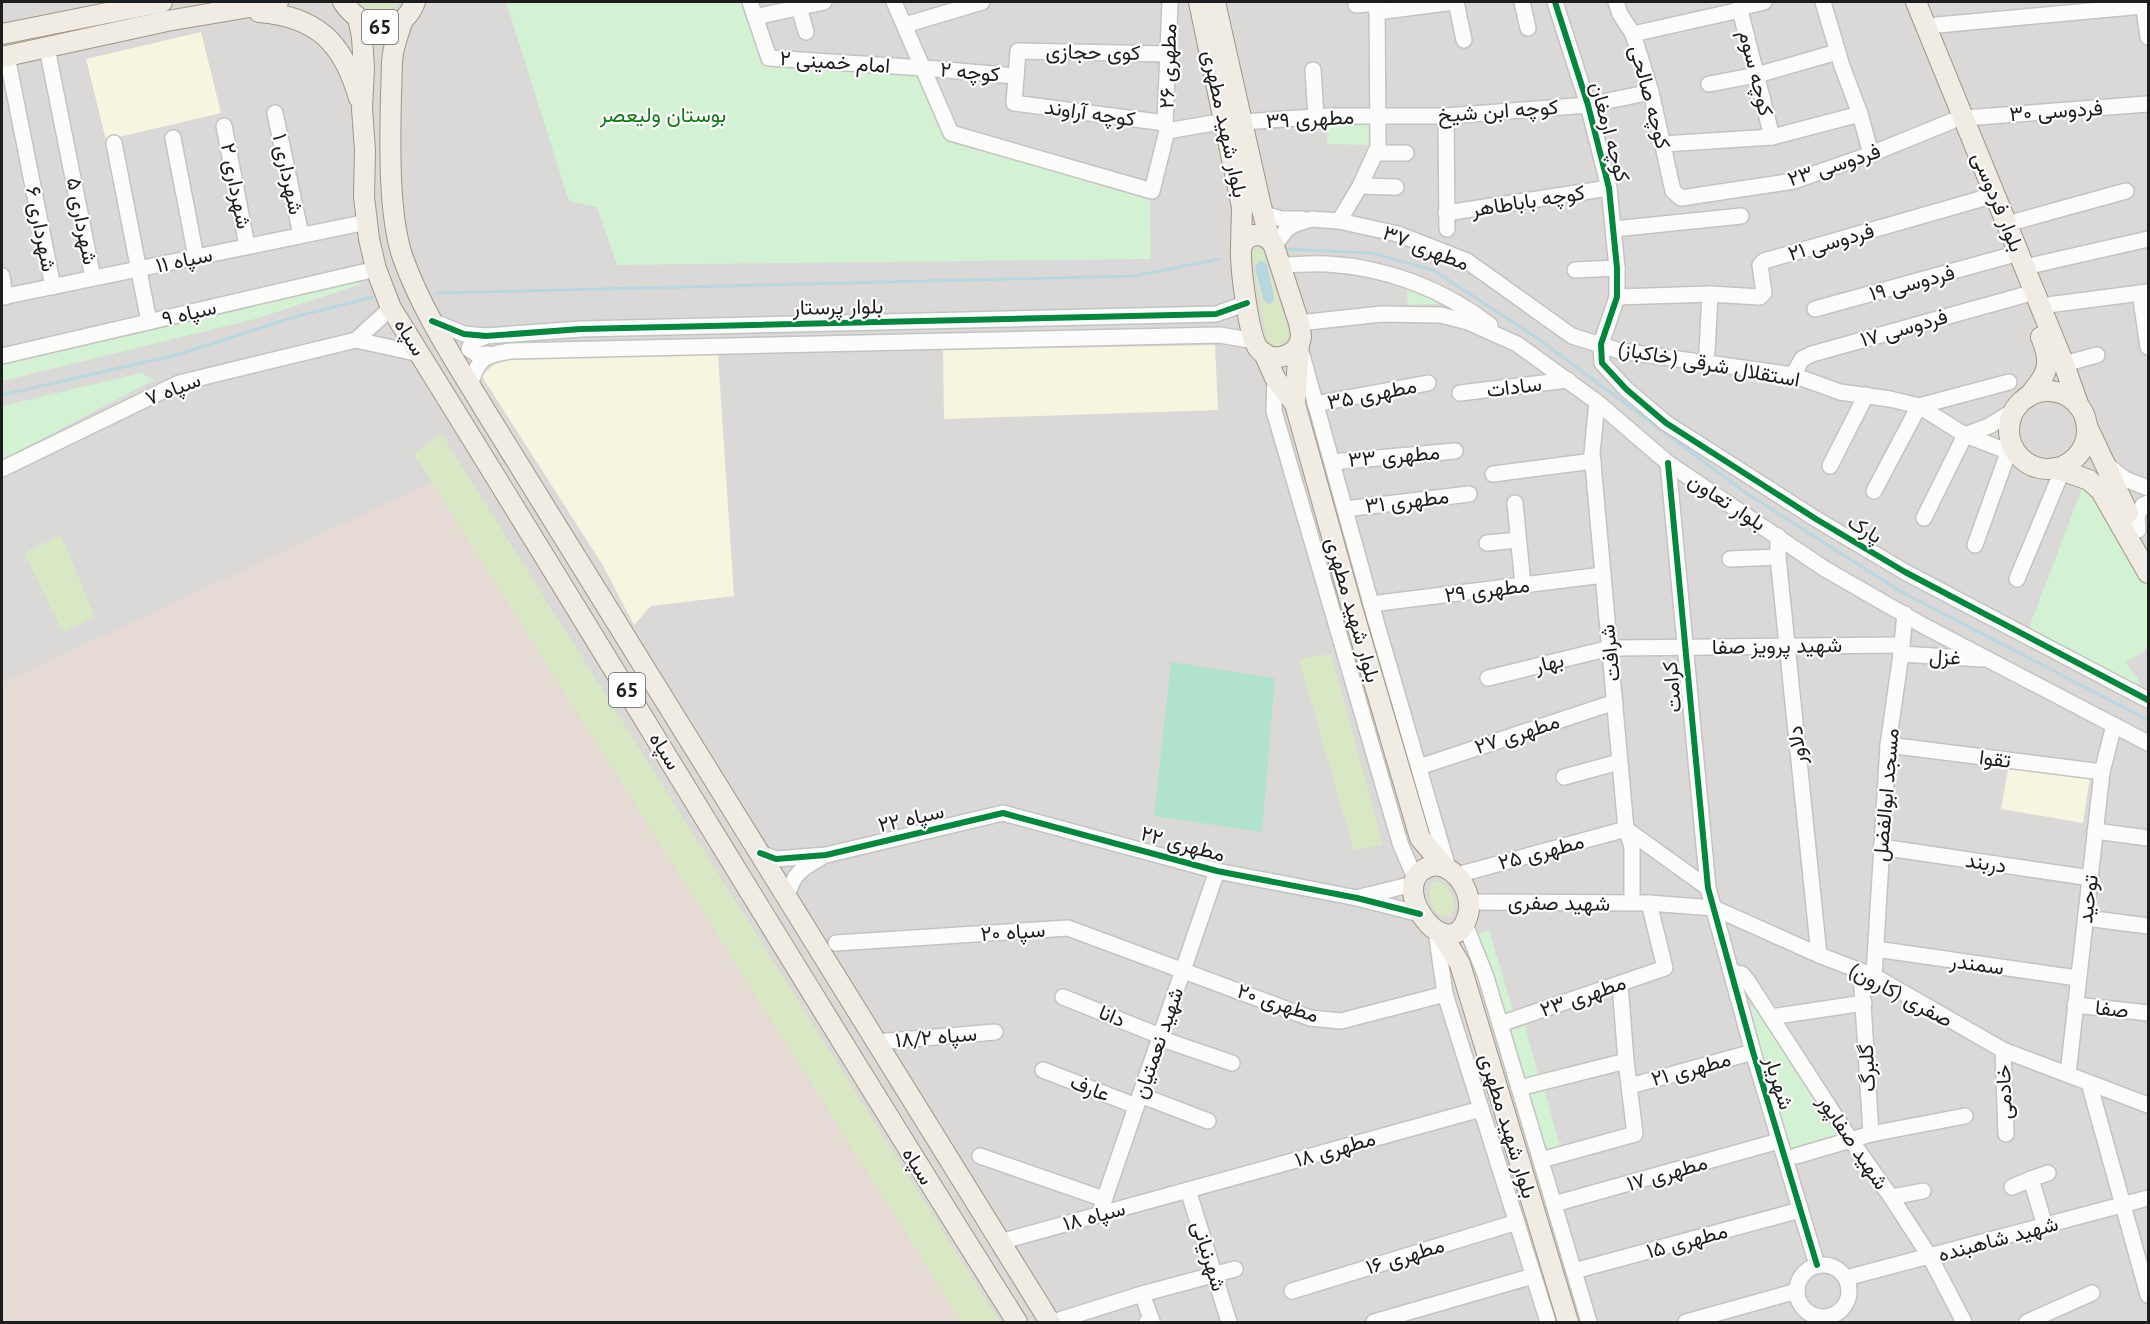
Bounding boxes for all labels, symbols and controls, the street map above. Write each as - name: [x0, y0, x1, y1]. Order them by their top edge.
- road number: 65: [362, 10, 398, 44]
- street label: مطهری ۲۶: [1153, 23, 1182, 109]
- street label: کوچه سوم: [1732, 27, 1780, 119]
- street label: کوی حجازی: [1045, 37, 1141, 66]
- street label: کوچه صالحی: [1623, 42, 1677, 152]
- street label: امام خمینی ۲: [779, 44, 891, 80]
- street label: بلوار شهید مطهری: [1197, 48, 1254, 200]
- street label: کوچه ۲: [939, 55, 1001, 89]
- street label: کوچه ارمغان: [1583, 79, 1637, 185]
- street label: کوچه آراوند: [1043, 93, 1137, 133]
- street label: کوچه ابن شیخ: [1437, 93, 1559, 129]
- street label: فردوسی ۳۰: [2008, 94, 2104, 127]
- park label: بوستان ولیعصر: [599, 101, 726, 128]
- street label: مطهری ۳۹: [1265, 103, 1355, 134]
- street label: شهرداری ۱: [267, 131, 310, 217]
- street label: فردوسی ۲۳: [1784, 137, 1884, 192]
- street label: شهرداری ۲: [215, 141, 258, 231]
- street label: بلوار فردوسی: [1966, 148, 2031, 256]
- street label: شهرداری ۵: [61, 175, 104, 267]
- street label: کوچه باباطاهر: [1468, 178, 1587, 224]
- street label: شهرداری ۶: [20, 184, 63, 274]
- street label: فردوسی ۲۱: [1785, 216, 1877, 267]
- street label: مطهری ۳۷: [1379, 219, 1473, 276]
- street label: سپاه ۱۱: [153, 240, 215, 280]
- street label: فردوسی ۱۹: [1866, 258, 1958, 307]
- street label: بلوار پرستار: [791, 292, 884, 322]
- street label: سپاه ۹: [159, 293, 219, 333]
- street label: فردوسی ۱۷: [1857, 302, 1951, 353]
- street label: سپاه: [388, 313, 432, 361]
- street label: استقلال شرقی (خاکباز): [1616, 334, 1802, 393]
- street label: سپاه ۷: [141, 366, 205, 412]
- street label: سادات: [1485, 370, 1543, 403]
- street label: مطهری ۳۵: [1325, 372, 1419, 415]
- street label: مطهری ۳۳: [1347, 438, 1441, 473]
- street label: بلوار تعاون: [1683, 466, 1771, 537]
- street label: مطهری ۳۱: [1363, 482, 1450, 519]
- street label: پارک: [1843, 508, 1887, 550]
- street label: بلوار شهید مطهری: [1320, 534, 1387, 686]
- street label: مطهری ۲۹: [1443, 571, 1531, 608]
- street label: شرافت: [1593, 623, 1626, 683]
- street label: شهید پرویز صفا: [1712, 631, 1842, 661]
- street label: غزل: [1928, 642, 1962, 671]
- street label: بهار: [1530, 646, 1566, 679]
- street label: کرامت: [1656, 660, 1687, 714]
- road number: 65: [609, 673, 645, 707]
- street label: مطهری ۲۷: [1471, 707, 1563, 760]
- street label: دلاور: [1781, 724, 1812, 767]
- street label: سپاه: [643, 727, 687, 775]
- street label: مسجد ابوالفضل: [1866, 727, 1905, 863]
- street label: تقوا: [1978, 743, 2012, 774]
- street label: سپاه ۲۲: [875, 797, 947, 839]
- street label: مطهری ۲۲: [1138, 819, 1228, 868]
- street label: مطهری ۲۵: [1495, 827, 1587, 876]
- street label: دربند: [1964, 846, 2009, 879]
- street label: توحید: [2071, 873, 2104, 925]
- street label: شهید صفری: [1508, 888, 1610, 917]
- street label: سپاه ۲۰: [980, 916, 1046, 948]
- street label: سمندر: [1947, 946, 2006, 981]
- street label: صفری (کارون): [1845, 956, 1958, 1033]
- street label: مطهری ۲۳: [1536, 968, 1629, 1023]
- street label: مطهری ۲۰: [1234, 977, 1322, 1028]
- street label: شهید نعمتیان: [1126, 983, 1189, 1102]
- street label: صفا: [2094, 993, 2130, 1024]
- street label: دانا: [1095, 998, 1129, 1033]
- street label: سپاه ۱۸/۲: [894, 1019, 978, 1055]
- street label: گلبرگ: [1852, 1043, 1881, 1093]
- street label: مطهری ۲۱: [1648, 1045, 1734, 1092]
- street label: بلوار شهید مطهری: [1474, 1050, 1543, 1202]
- street label: شهریار: [1758, 1052, 1800, 1113]
- street label: خادمی: [1989, 1064, 2018, 1120]
- street label: عارف: [1066, 1068, 1114, 1107]
- street label: شهید صفاپور: [1810, 1088, 1895, 1195]
- street label: مطهری ۱۸: [1291, 1124, 1378, 1173]
- street label: سپاه: [896, 1142, 940, 1190]
- street label: مطهری ۱۷: [1623, 1148, 1710, 1197]
- street label: سپاه ۱۸: [1060, 1194, 1128, 1238]
- street label: شهید شاهبنده: [1935, 1210, 2061, 1268]
- street label: شهرنیانی: [1186, 1217, 1233, 1294]
- street label: مطهری ۱۵: [1643, 1217, 1730, 1264]
- street label: مطهری ۱۶: [1362, 1231, 1447, 1280]

